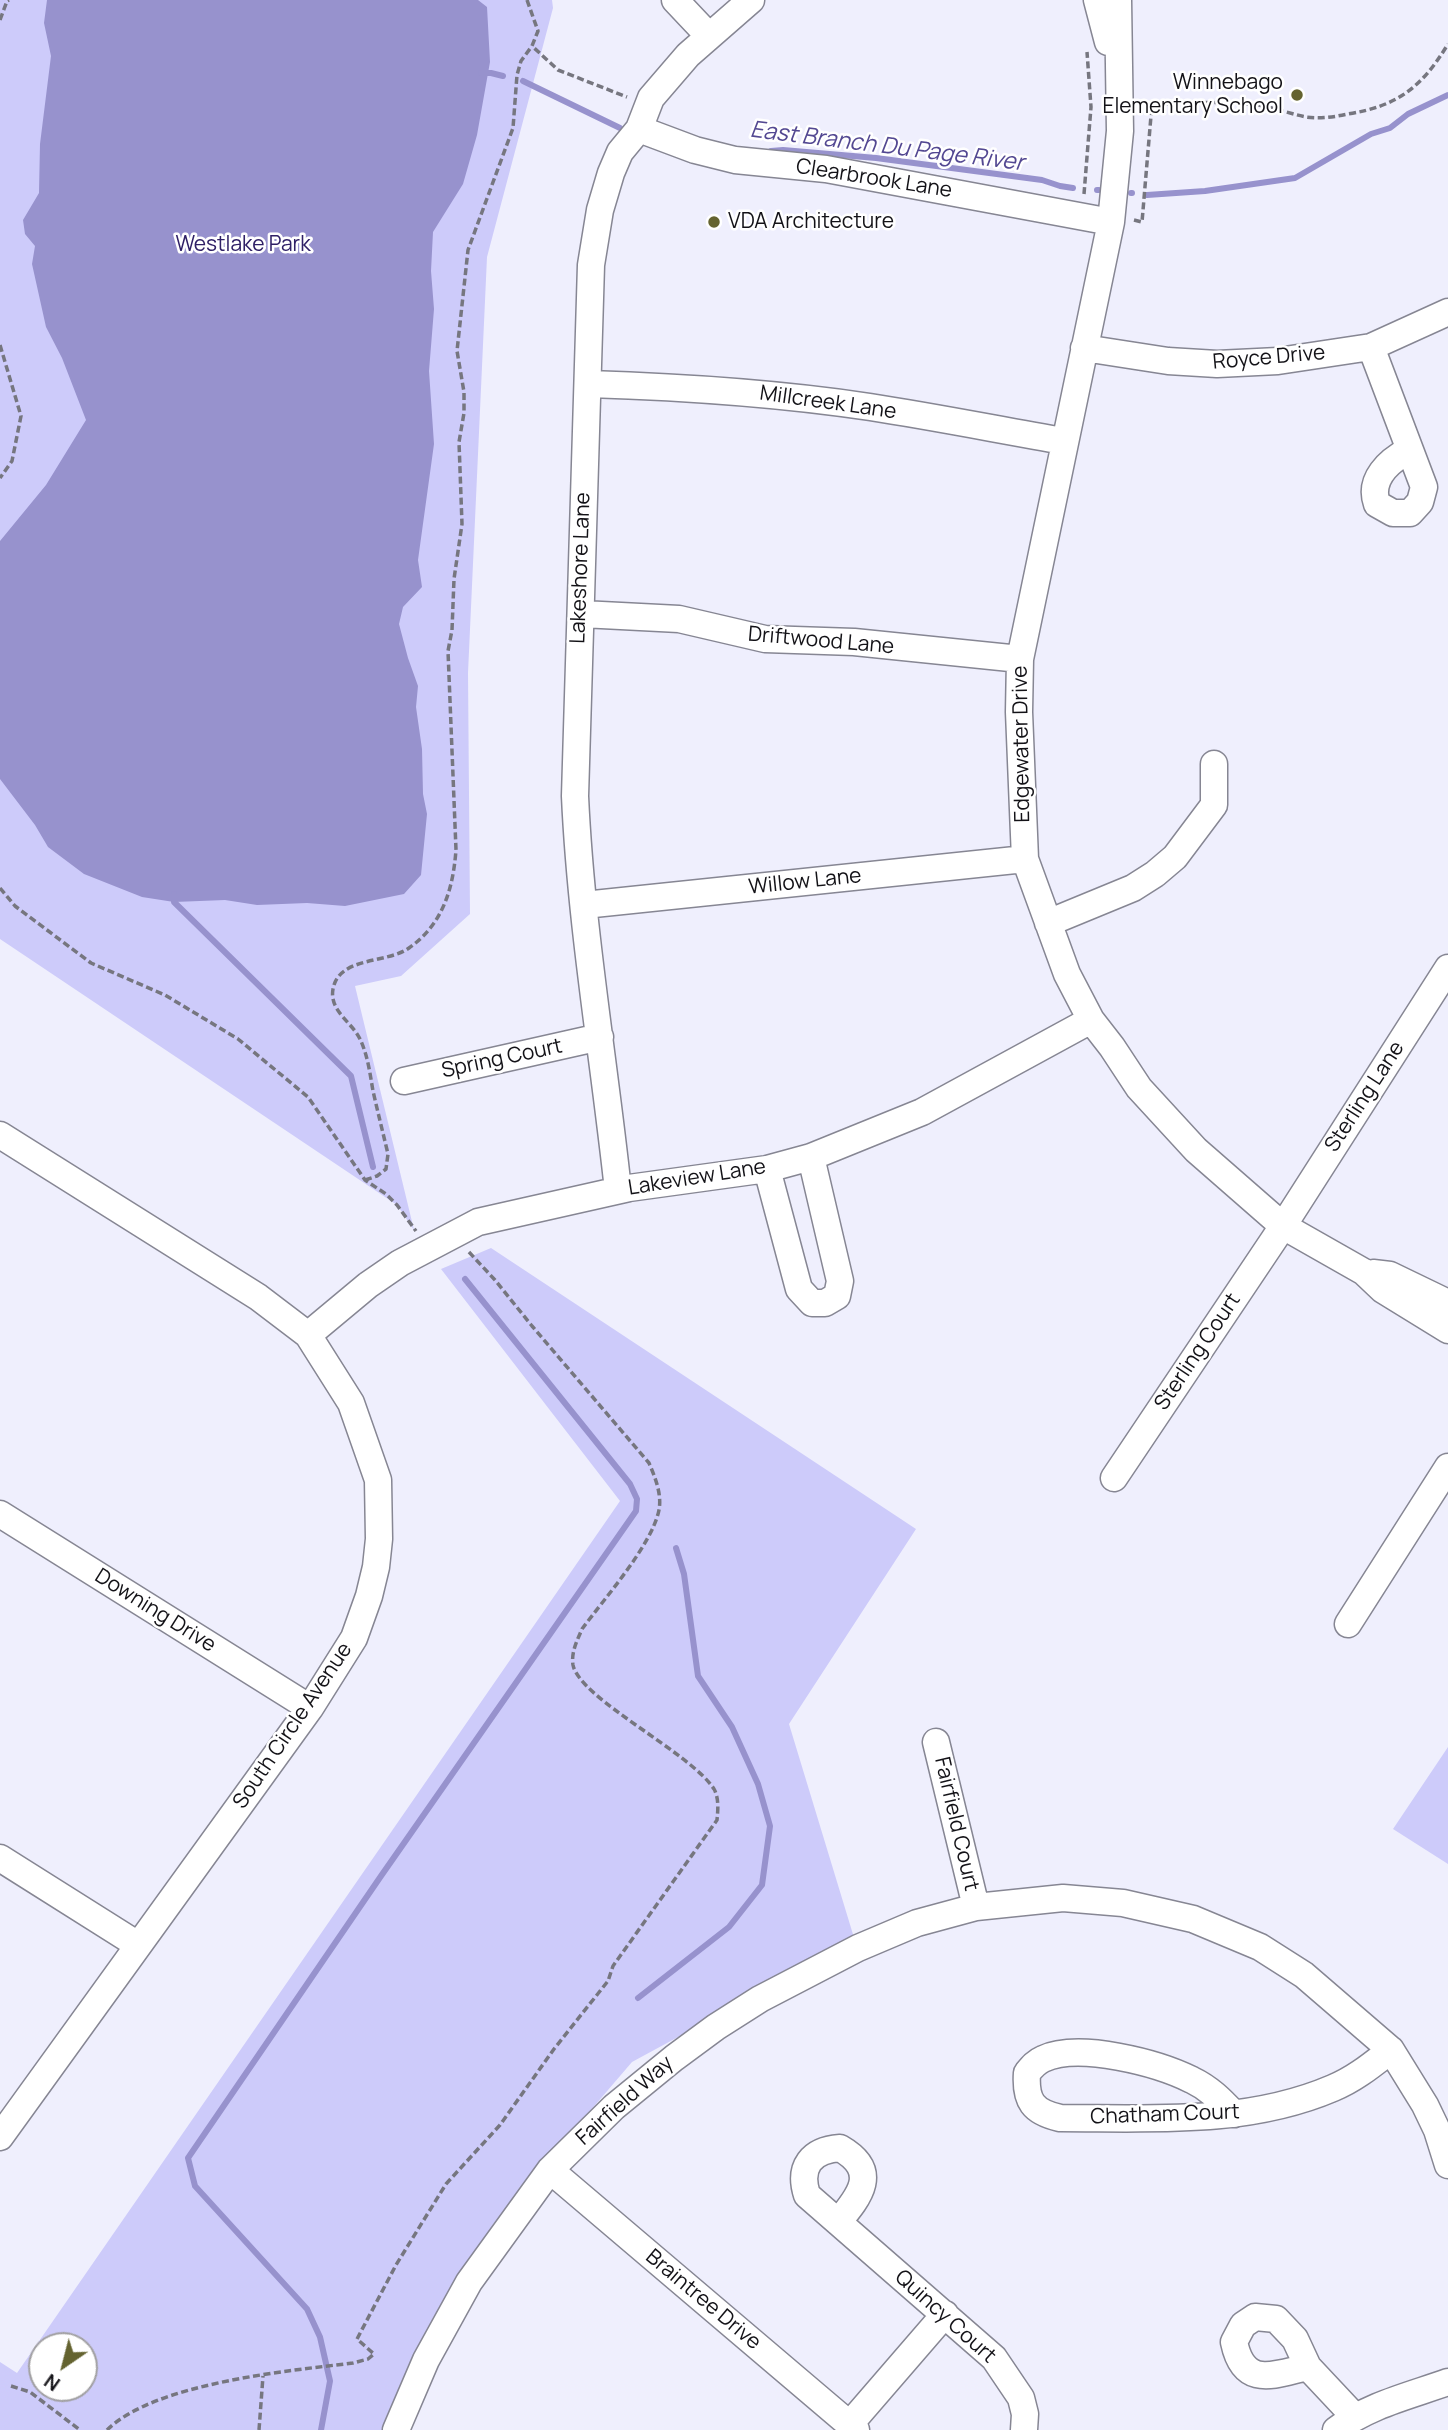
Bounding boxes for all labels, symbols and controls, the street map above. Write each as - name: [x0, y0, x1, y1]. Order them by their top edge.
- place label: Winnebago Elementary School: [1102, 70, 1283, 120]
- marker: Winnebago Elementary School: [1289, 87, 1305, 103]
- water label: East Branch Du Page River: [749, 117, 1025, 177]
- street label: Clearbrook Lane: [794, 154, 954, 204]
- place label: VDA Architecture: [728, 209, 894, 235]
- marker: VDA Architecture: [706, 214, 722, 230]
- park label: Westlake Park: [175, 232, 311, 258]
- street label: Royce Drive: [1212, 341, 1326, 375]
- street label: Millcreek Lane: [758, 381, 898, 425]
- street label: Lakeshore Lane: [566, 492, 596, 644]
- street label: Driftwood Lane: [747, 622, 895, 660]
- street label: Edgewater Drive: [1008, 665, 1036, 823]
- street label: Willow Lane: [747, 864, 863, 900]
- street label: Spring Court: [439, 1034, 565, 1084]
- street label: Sterling Lane: [1320, 1037, 1410, 1157]
- street label: Lakeview Lane: [626, 1155, 768, 1201]
- street label: Sterling Court: [1150, 1289, 1246, 1415]
- street label: Downing Drive: [90, 1564, 220, 1658]
- street label: South Circle Avenue: [228, 1638, 358, 1814]
- street label: Fairfield Court: [928, 1755, 984, 1893]
- street label: Fairfield Way: [571, 2051, 679, 2151]
- street label: Chatham Court: [1090, 2100, 1240, 2130]
- street label: Braintree Drive: [640, 2244, 766, 2356]
- street label: Quincy Court: [889, 2265, 1001, 2369]
- north arrow: [28, 2332, 98, 2402]
- text: N: [39, 2368, 65, 2397]

